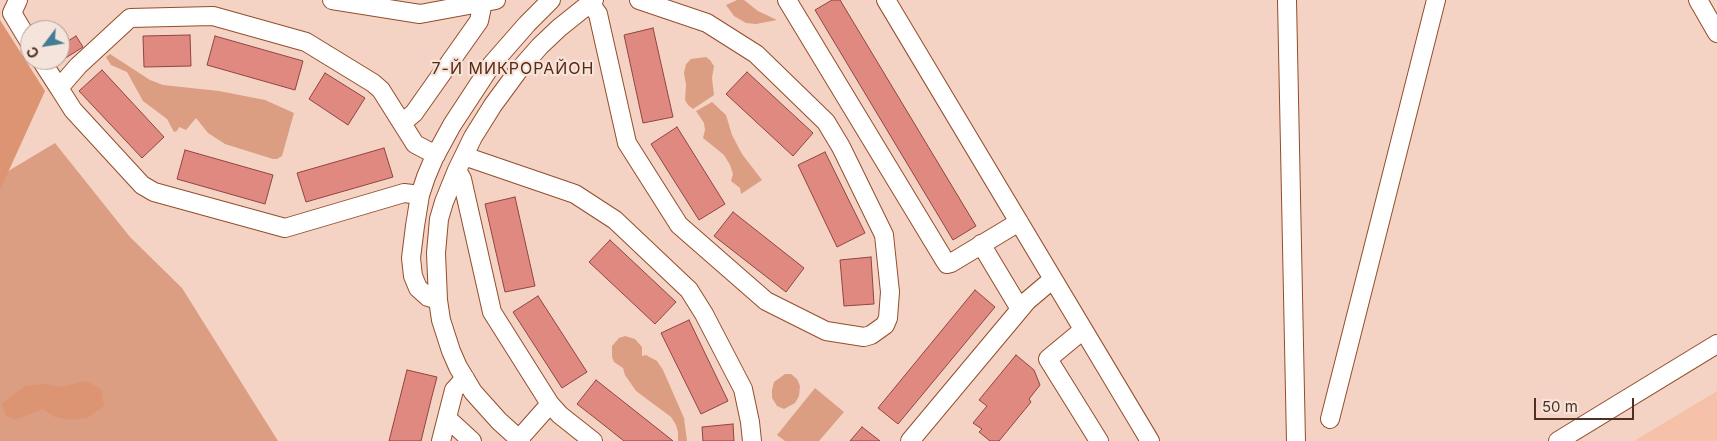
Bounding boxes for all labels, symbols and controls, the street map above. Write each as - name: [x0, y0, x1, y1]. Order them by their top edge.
- north arrow: [20, 20, 70, 70]
- text: С: [23, 44, 43, 61]
- district label: 7-Й МИКРОРАЙОН: [430, 59, 596, 79]
- scale bar: [1537, 388, 1637, 420]
- text: 50 m: [1542, 397, 1578, 416]

